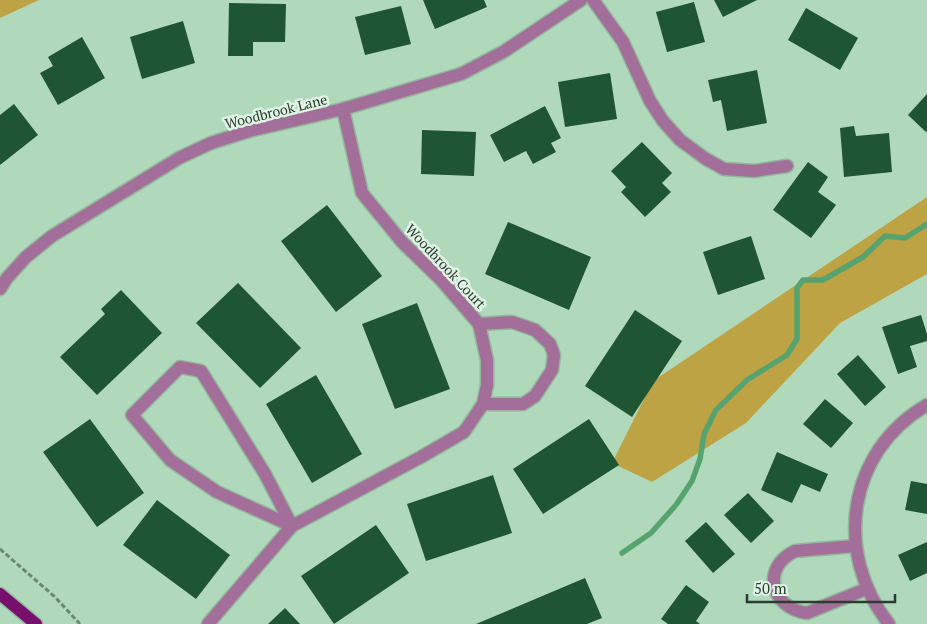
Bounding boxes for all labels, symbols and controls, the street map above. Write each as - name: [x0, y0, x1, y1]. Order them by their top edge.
- street label: Woodbrook Lane: [223, 89, 329, 133]
- street label: Woodbrook Court: [402, 219, 491, 313]
- scale bar: [747, 572, 894, 604]
- text: 50 m: [754, 578, 787, 598]

